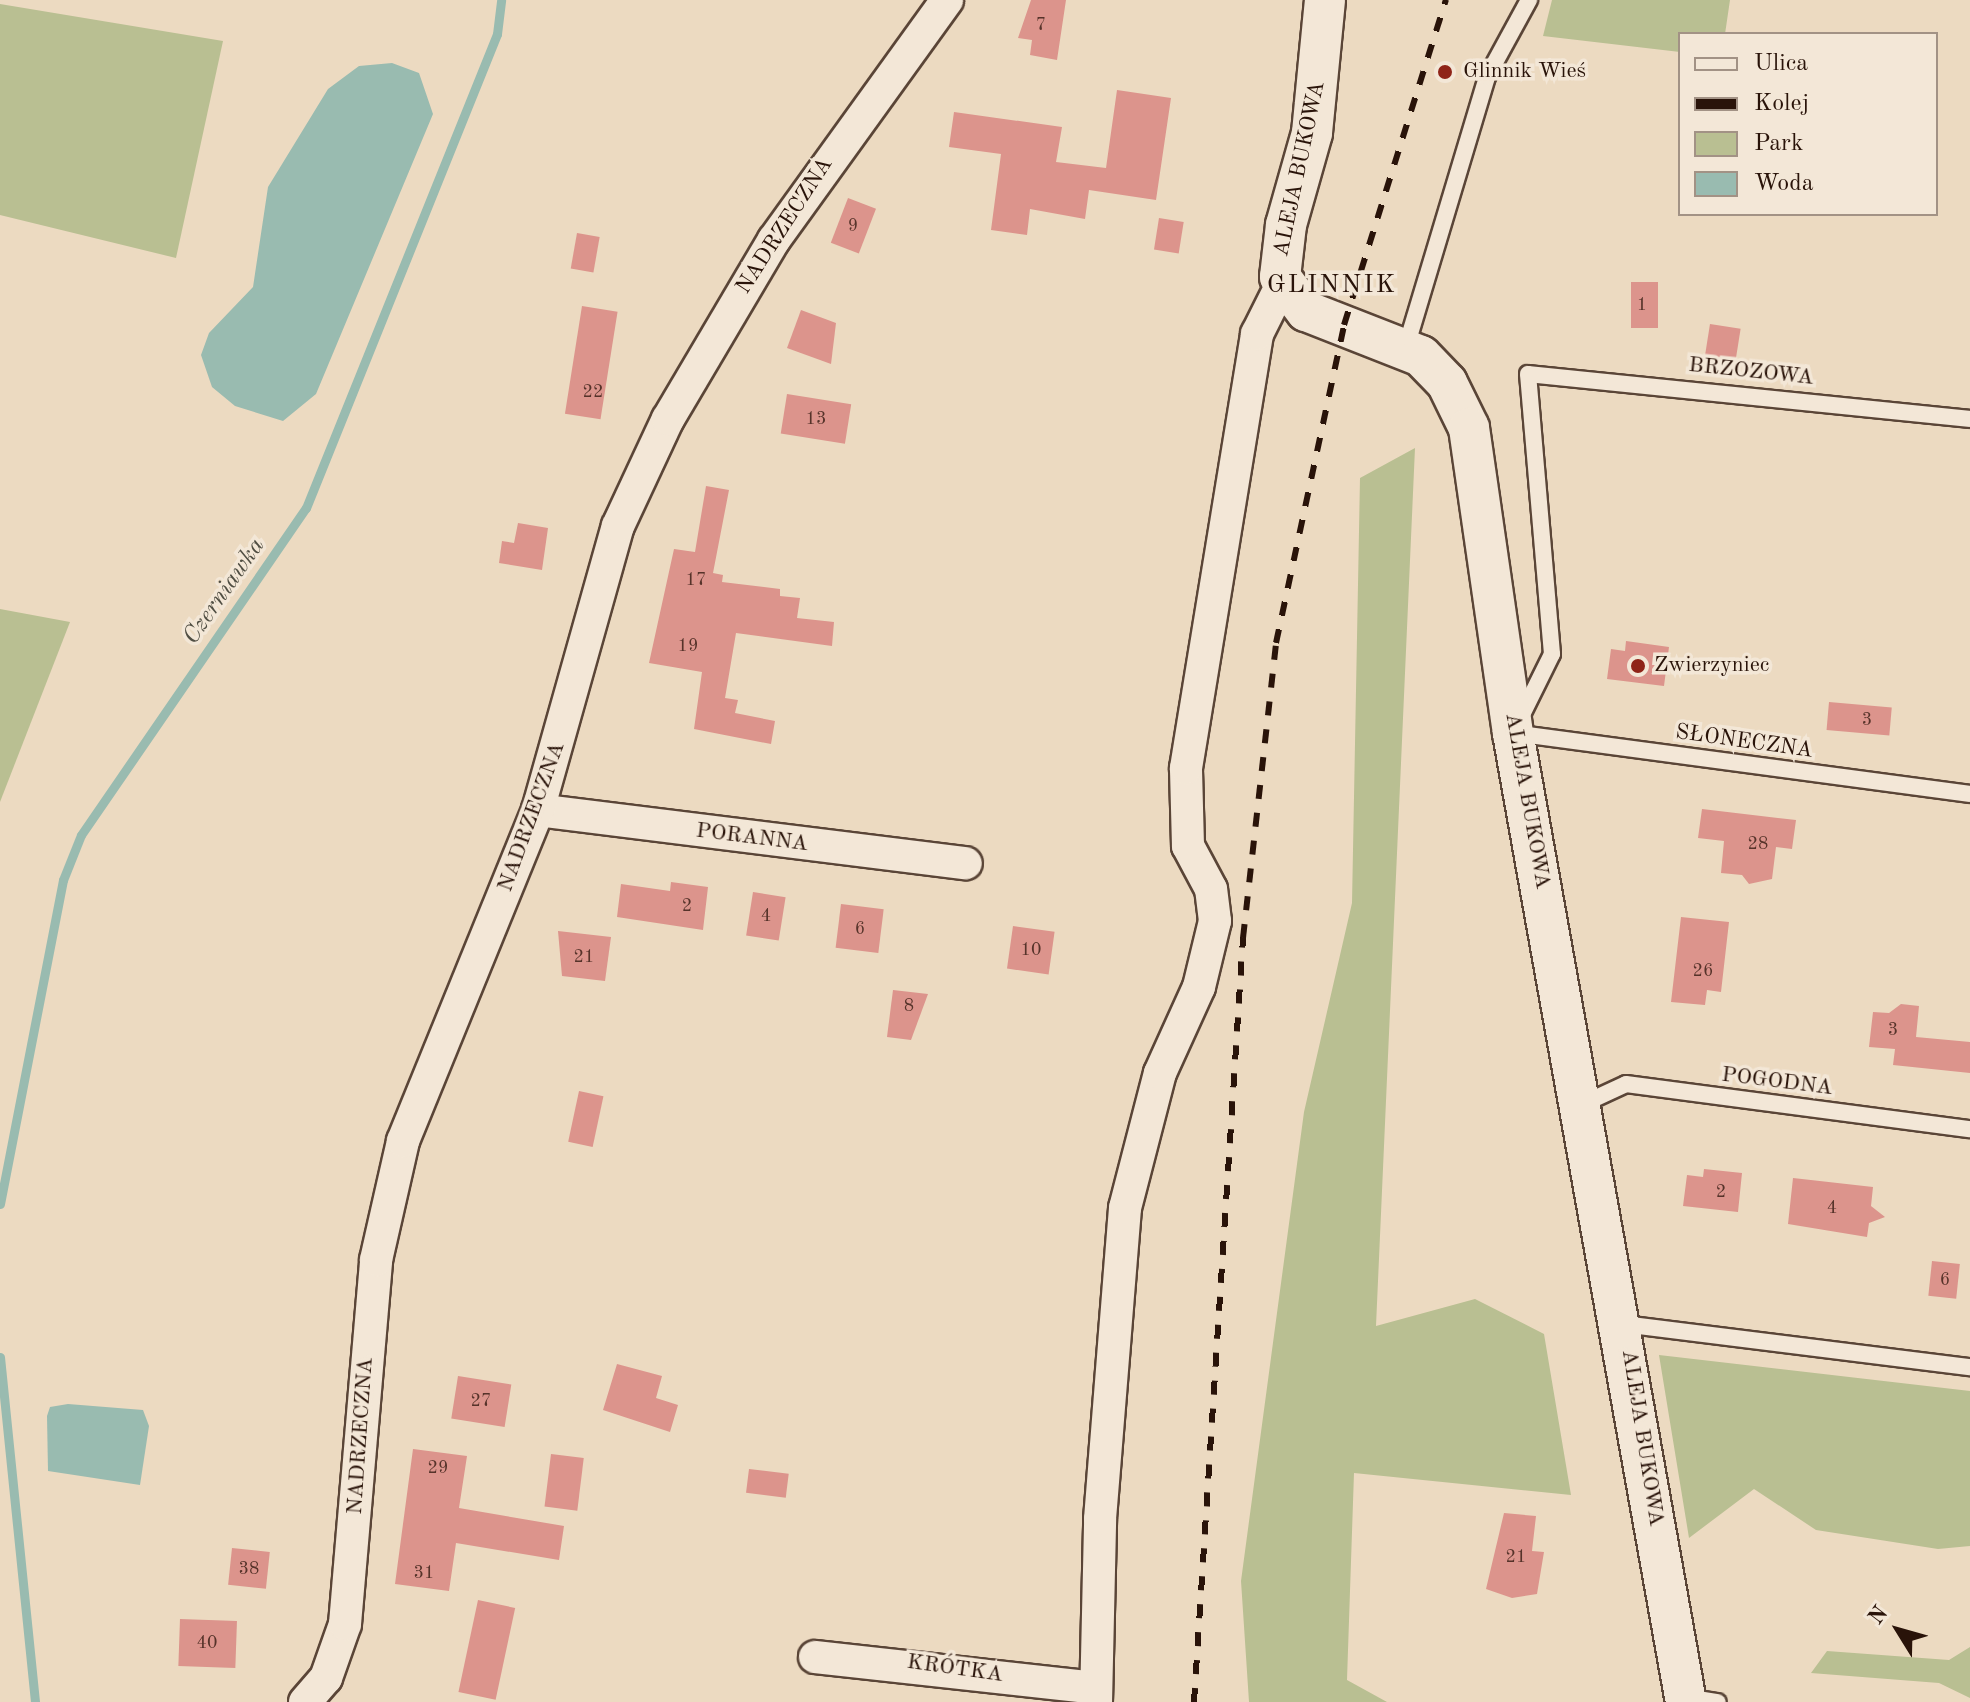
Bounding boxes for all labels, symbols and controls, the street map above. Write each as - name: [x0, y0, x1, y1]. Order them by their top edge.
- house number: 7: [1036, 14, 1046, 36]
- legend: [1678, 32, 1938, 216]
- text: Ulica: [1754, 52, 1808, 76]
- place label: Glinnik Wieś: [1463, 59, 1586, 85]
- marker: Glinnik Wieś: [1434, 61, 1456, 83]
- street label: ALEJA BUKOWA: [1269, 79, 1331, 259]
- text: Kolej: [1754, 92, 1809, 116]
- text: Park: [1754, 132, 1803, 156]
- street label: NADRZECZNA: [731, 153, 839, 299]
- text: Woda: [1754, 172, 1814, 196]
- house number: 9: [848, 215, 858, 237]
- district label: GLINNIK: [1267, 270, 1397, 302]
- house number: 1: [1637, 294, 1647, 316]
- street label: BRZOZOWA: [1687, 352, 1815, 392]
- house number: 22: [583, 381, 603, 403]
- house number: 13: [806, 408, 826, 430]
- water label: Czerniawka: [178, 533, 272, 651]
- house number: 17: [686, 569, 706, 591]
- house number: 19: [678, 635, 698, 657]
- place label: Zwierzyniec: [1654, 653, 1769, 679]
- marker: Zwierzyniec: [1629, 657, 1647, 675]
- house number: 3: [1862, 709, 1872, 731]
- street label: ALEJA BUKOWA: [1498, 711, 1556, 891]
- street label: SŁONECZNA: [1674, 719, 1814, 765]
- street label: NADRZECZNA: [493, 738, 571, 896]
- street label: PORANNA: [694, 818, 810, 858]
- house number: 28: [1748, 833, 1768, 855]
- house number: 2: [682, 895, 692, 917]
- house number: 4: [761, 905, 771, 927]
- house number: 6: [855, 918, 865, 940]
- house number: 10: [1021, 939, 1041, 961]
- house number: 21: [574, 946, 594, 968]
- house number: 26: [1693, 960, 1713, 982]
- house number: 8: [904, 995, 914, 1017]
- house number: 3: [1888, 1019, 1898, 1041]
- street label: POGODNA: [1720, 1062, 1834, 1102]
- house number: 2: [1716, 1181, 1726, 1203]
- house number: 4: [1827, 1197, 1837, 1219]
- house number: 6: [1940, 1269, 1950, 1291]
- street label: ALEJA BUKOWA: [1615, 1348, 1669, 1528]
- street label: NADRZECZNA: [342, 1356, 380, 1516]
- house number: 27: [471, 1390, 491, 1412]
- house number: 29: [428, 1457, 448, 1479]
- house number: 21: [1506, 1546, 1526, 1568]
- house number: 38: [239, 1558, 259, 1580]
- house number: 31: [414, 1562, 434, 1584]
- north arrow: [1858, 1590, 1938, 1670]
- text: N: [1865, 1602, 1893, 1629]
- house number: 40: [197, 1632, 217, 1654]
- street label: KRÓTKA: [905, 1649, 1005, 1689]

